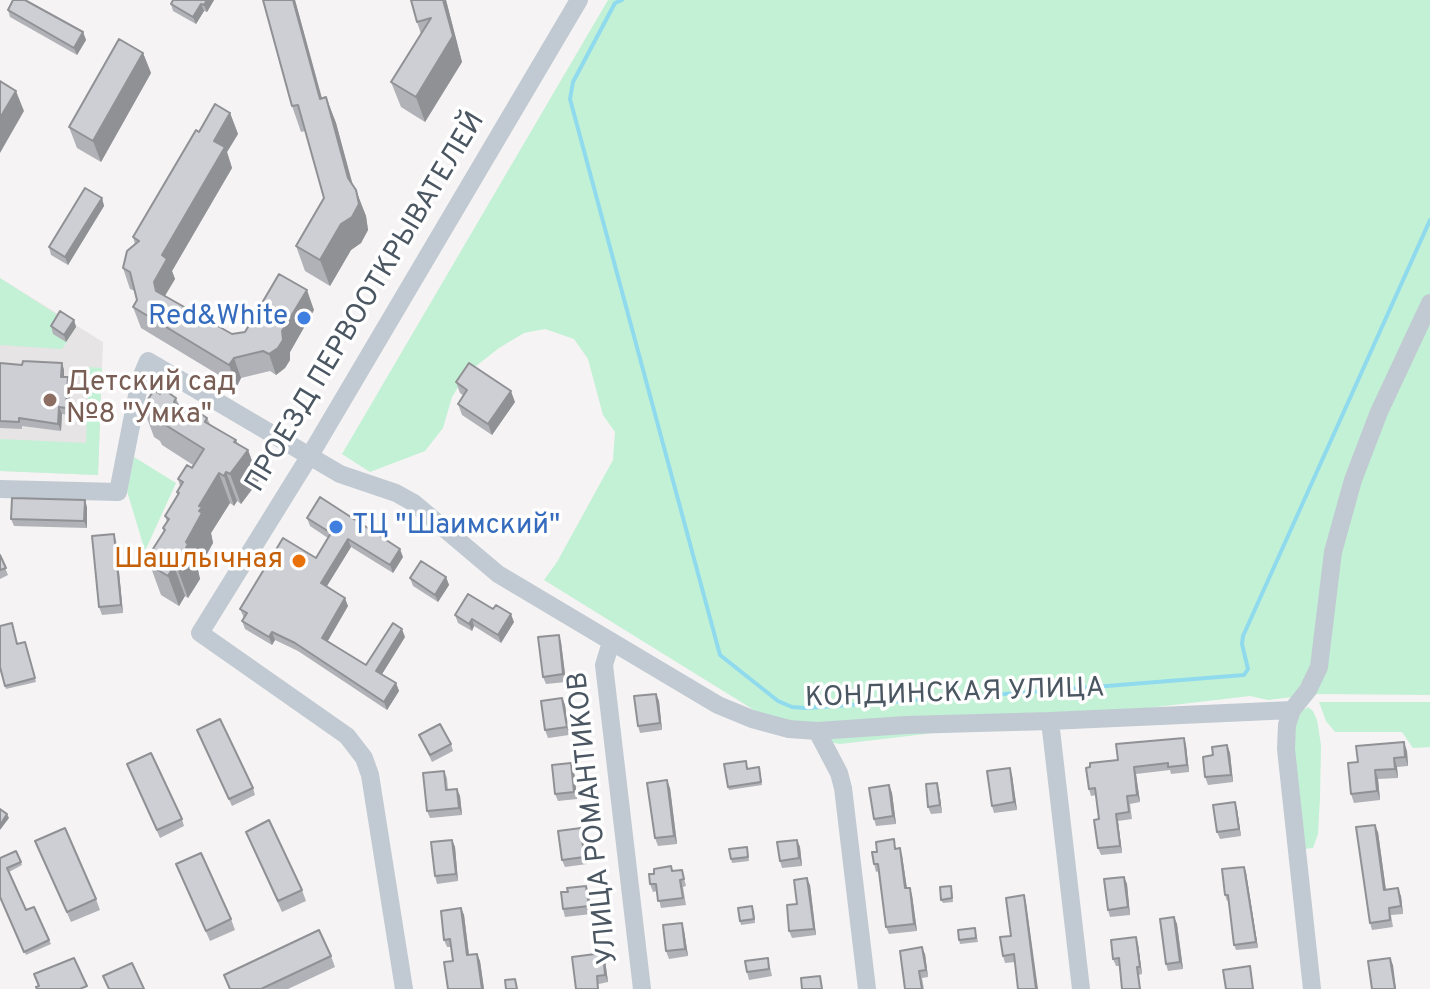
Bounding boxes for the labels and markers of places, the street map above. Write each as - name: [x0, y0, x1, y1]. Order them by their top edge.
- place label: Red&White: [148, 301, 288, 335]
- marker: Red&White: [295, 309, 313, 327]
- place label: Детский сад №8 "Умка": [66, 367, 236, 433]
- marker: Детский сад №8 "Умка": [41, 391, 59, 409]
- place label: ТЦ "Шаимский": [352, 510, 560, 544]
- marker: ТЦ "Шаимский": [327, 518, 345, 536]
- place label: Шашлычная: [114, 544, 283, 578]
- marker: Шашлычная: [290, 552, 308, 570]

